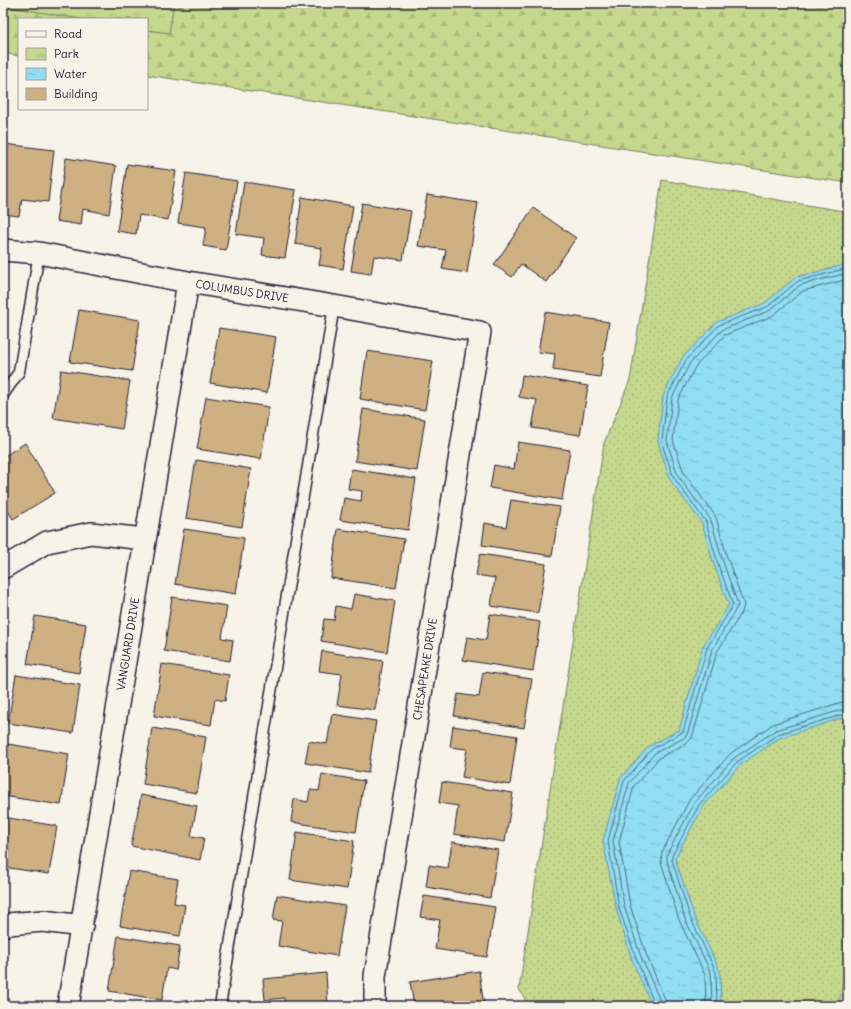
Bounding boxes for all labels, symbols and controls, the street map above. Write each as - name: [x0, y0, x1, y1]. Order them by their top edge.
- legend: [18, 18, 148, 110]
- text: Road: [54, 26, 82, 41]
- text: Park: [54, 46, 79, 61]
- text: Water: [54, 66, 87, 81]
- text: Building: [54, 86, 98, 101]
- street label: COLUMBUS DRIVE: [194, 277, 290, 305]
- street label: VANGUARD DRIVE: [114, 596, 142, 692]
- street label: CHESAPEAKE DRIVE: [410, 617, 440, 721]

